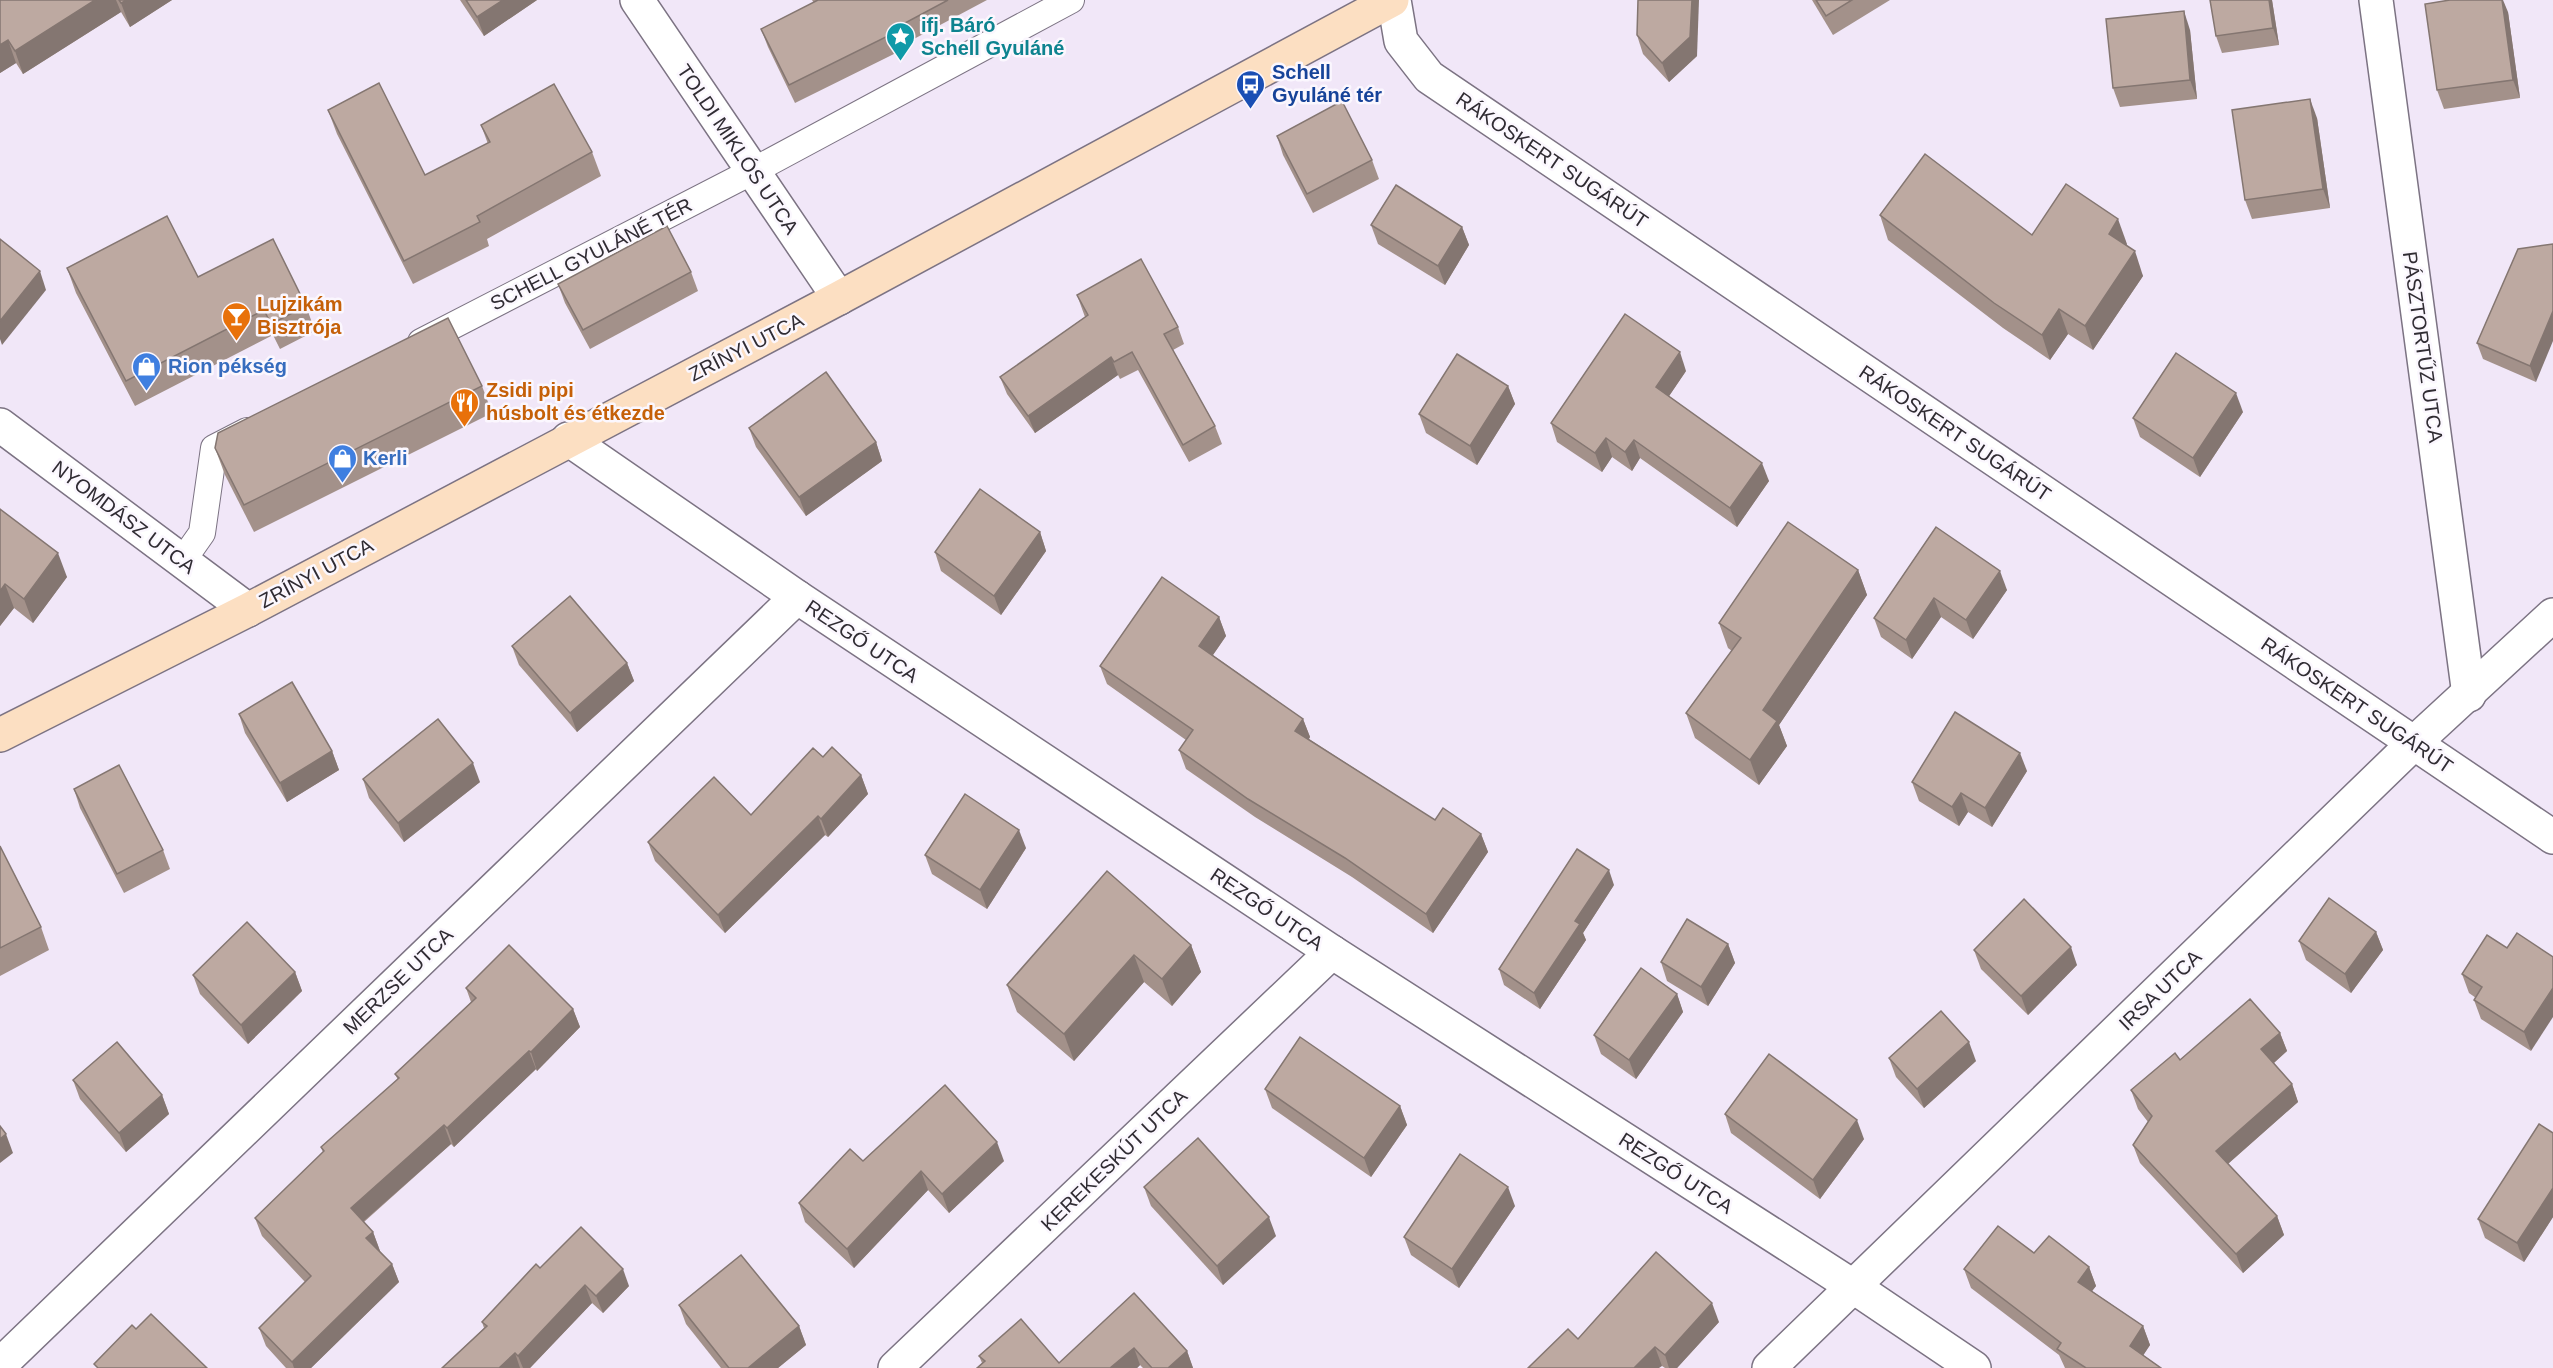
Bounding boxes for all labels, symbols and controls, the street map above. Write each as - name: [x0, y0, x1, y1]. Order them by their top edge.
- place label: ifj. Báró Schell Gyuláné: [921, 14, 1064, 59]
- place icon: ifj. Báró Schell Gyuláné: [884, 20, 916, 62]
- street label: TOLDI MIKLÓS UTCA: [673, 60, 803, 238]
- place label: Schell Gyuláné tér: [1272, 61, 1382, 106]
- bus stop icon: Schell Gyuláné tér: [1235, 68, 1267, 110]
- street label: RÁKOSKERT SUGÁRÚT: [1452, 88, 1652, 232]
- street label: SCHELL GYULÁNÉ TÉR: [486, 193, 696, 315]
- street label: PÁSZTORTŰZ UTCA: [2399, 250, 2447, 445]
- place label: Lujzikám Bisztrója: [257, 293, 343, 338]
- bar icon: Lujzikám Bisztrója: [220, 300, 252, 342]
- street label: ZRÍNYI UTCA: [685, 308, 808, 385]
- shop icon: Rion pékség: [131, 350, 163, 392]
- place label: Rion pékség: [168, 355, 287, 377]
- street label: RÁKOSKERT SUGÁRÚT: [1855, 361, 2055, 505]
- place label: Zsidi pipi húsbolt és étkezde: [486, 379, 665, 424]
- restaurant icon: Zsidi pipi húsbolt és étkezde: [449, 386, 481, 428]
- shop icon: Kerli: [326, 442, 358, 484]
- place label: Kerli: [363, 447, 407, 469]
- street label: NYOMDÁSZ UTCA: [48, 456, 200, 578]
- street label: ZRÍNYI UTCA: [255, 534, 377, 612]
- street label: REZGŐ UTCA: [801, 595, 923, 687]
- street label: RÁKOSKERT SUGÁRÚT: [2257, 633, 2457, 777]
- street label: REZGŐ UTCA: [1206, 863, 1328, 955]
- street label: MERZSE UTCA: [339, 923, 458, 1039]
- street label: IRSA UTCA: [2114, 945, 2206, 1035]
- street label: KEREKESKÚT UTCA: [1037, 1084, 1192, 1235]
- street label: REZGŐ UTCA: [1615, 1128, 1738, 1218]

